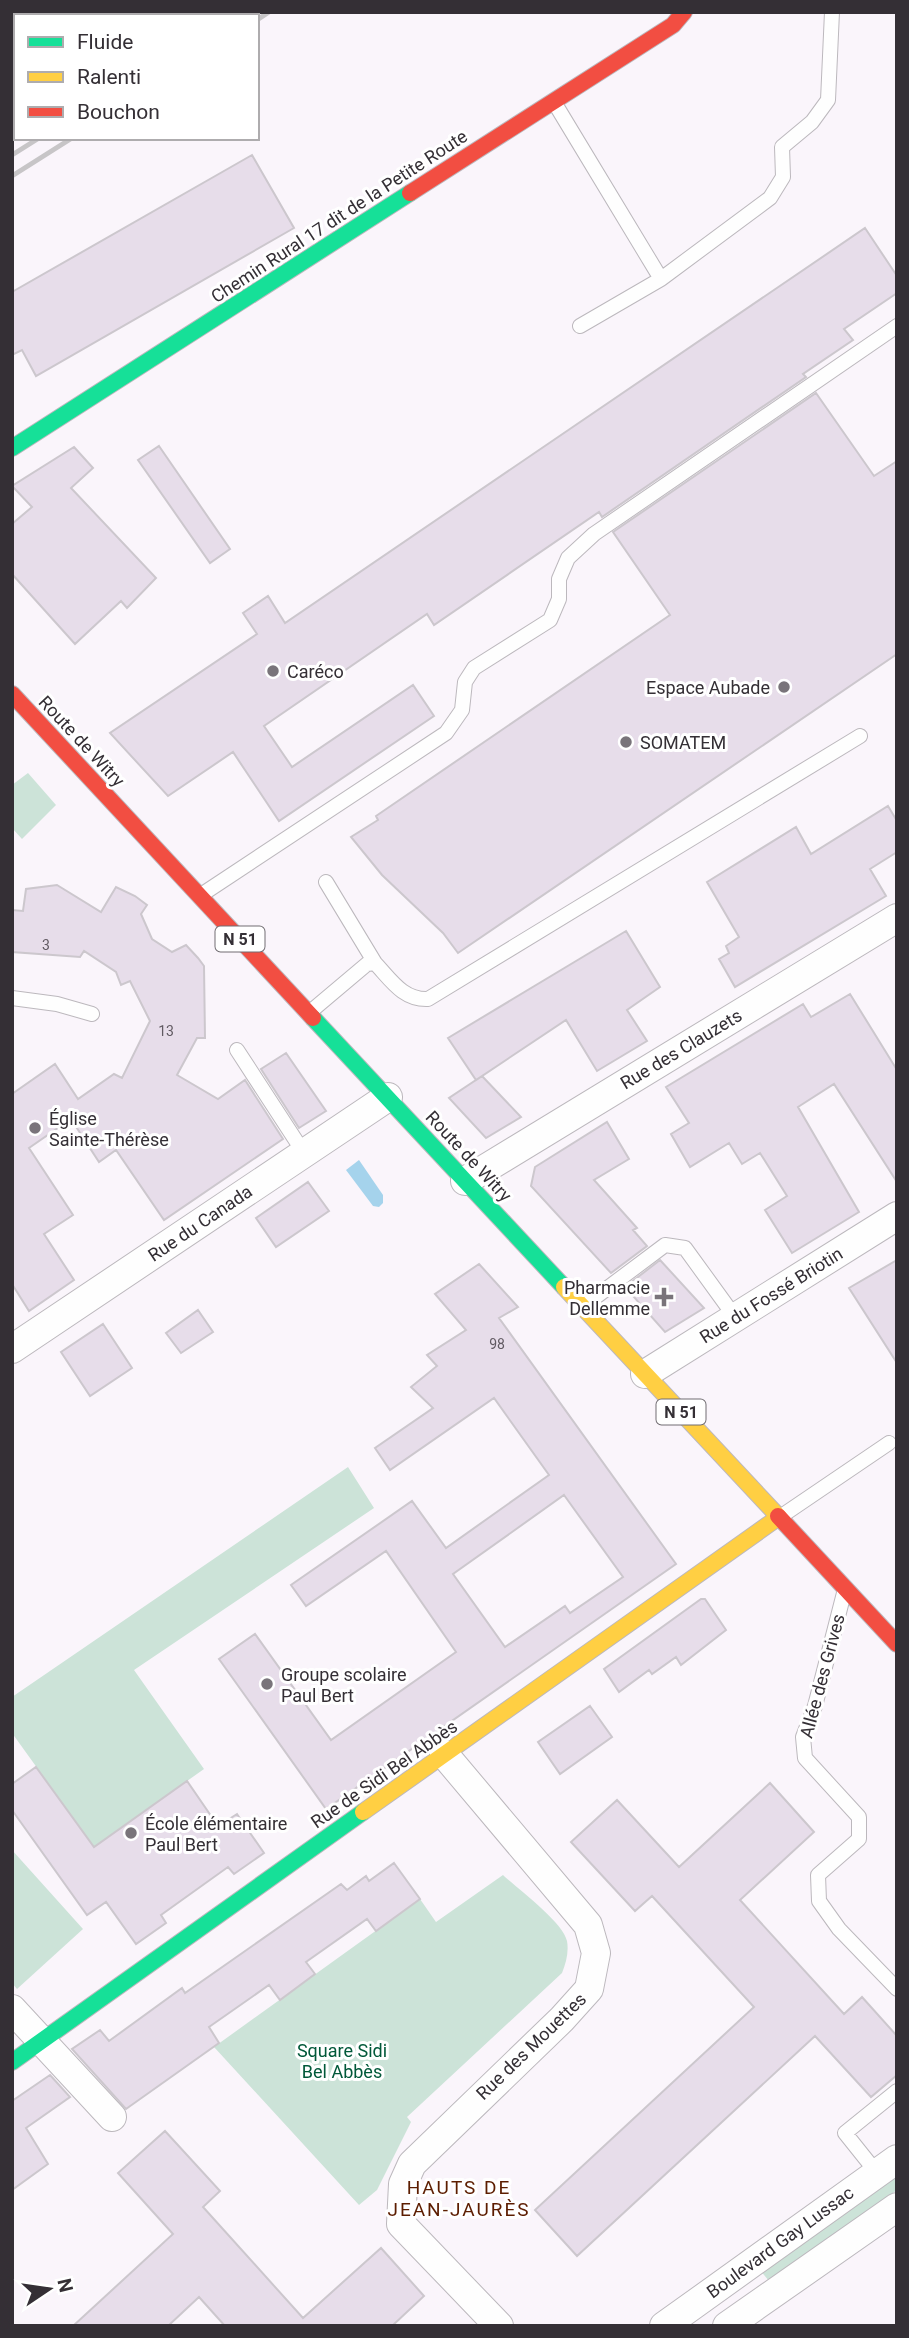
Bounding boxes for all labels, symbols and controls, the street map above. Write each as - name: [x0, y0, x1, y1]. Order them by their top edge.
- legend: [14, 14, 259, 140]
- text: Fluide: [77, 30, 133, 54]
- text: Ralenti: [77, 65, 141, 89]
- text: Bouchon: [77, 100, 160, 124]
- street label: Chemin Rural 17 dit de la Petite Route: [207, 125, 471, 307]
- place label: Caréco: [287, 661, 344, 682]
- marker: Caréco: [265, 663, 281, 679]
- place label: Espace Aubade: [646, 677, 770, 698]
- marker: Espace Aubade: [776, 679, 792, 695]
- street label: Route de Witry: [35, 691, 130, 791]
- place label: SOMATEM: [640, 732, 726, 753]
- marker: SOMATEM: [618, 734, 634, 750]
- road number: N 51: [216, 926, 264, 951]
- house number: 3: [42, 937, 50, 953]
- street label: Rue des Clauzets: [617, 1005, 745, 1093]
- house number: 13: [158, 1023, 174, 1039]
- street label: Route de Witry: [422, 1106, 517, 1206]
- place label: Église Sainte-Thérèse: [49, 1108, 169, 1150]
- marker: Église Sainte-Thérèse: [27, 1120, 43, 1136]
- street label: Rue du Canada: [144, 1181, 256, 1265]
- street label: Rue du Fossé Briotin: [696, 1243, 846, 1347]
- place label: Pharmacie Dellemme: [564, 1277, 650, 1319]
- marker: Pharmacie Dellemme: [656, 1289, 672, 1305]
- house number: 98: [489, 1336, 505, 1352]
- road number: N 51: [656, 1400, 706, 1424]
- street label: Allée des Grives: [795, 1612, 849, 1740]
- place label: Groupe scolaire Paul Bert: [281, 1664, 407, 1706]
- marker: Groupe scolaire Paul Bert: [259, 1676, 275, 1692]
- street label: Rue de Sidi Bel Abbès: [307, 1716, 461, 1832]
- place label: École élémentaire Paul Bert: [145, 1813, 287, 1855]
- marker: École élémentaire Paul Bert: [123, 1825, 139, 1841]
- street label: Rue des Mouettes: [472, 1988, 590, 2104]
- park label: Square Sidi Bel Abbès: [297, 2040, 387, 2082]
- district label: HAUTS DE JEAN-JAURÈS: [387, 2176, 531, 2221]
- street label: Boulevard Gay Lussac: [703, 2182, 857, 2302]
- north arrow: [14, 2254, 84, 2324]
- text: N: [52, 2276, 78, 2294]

